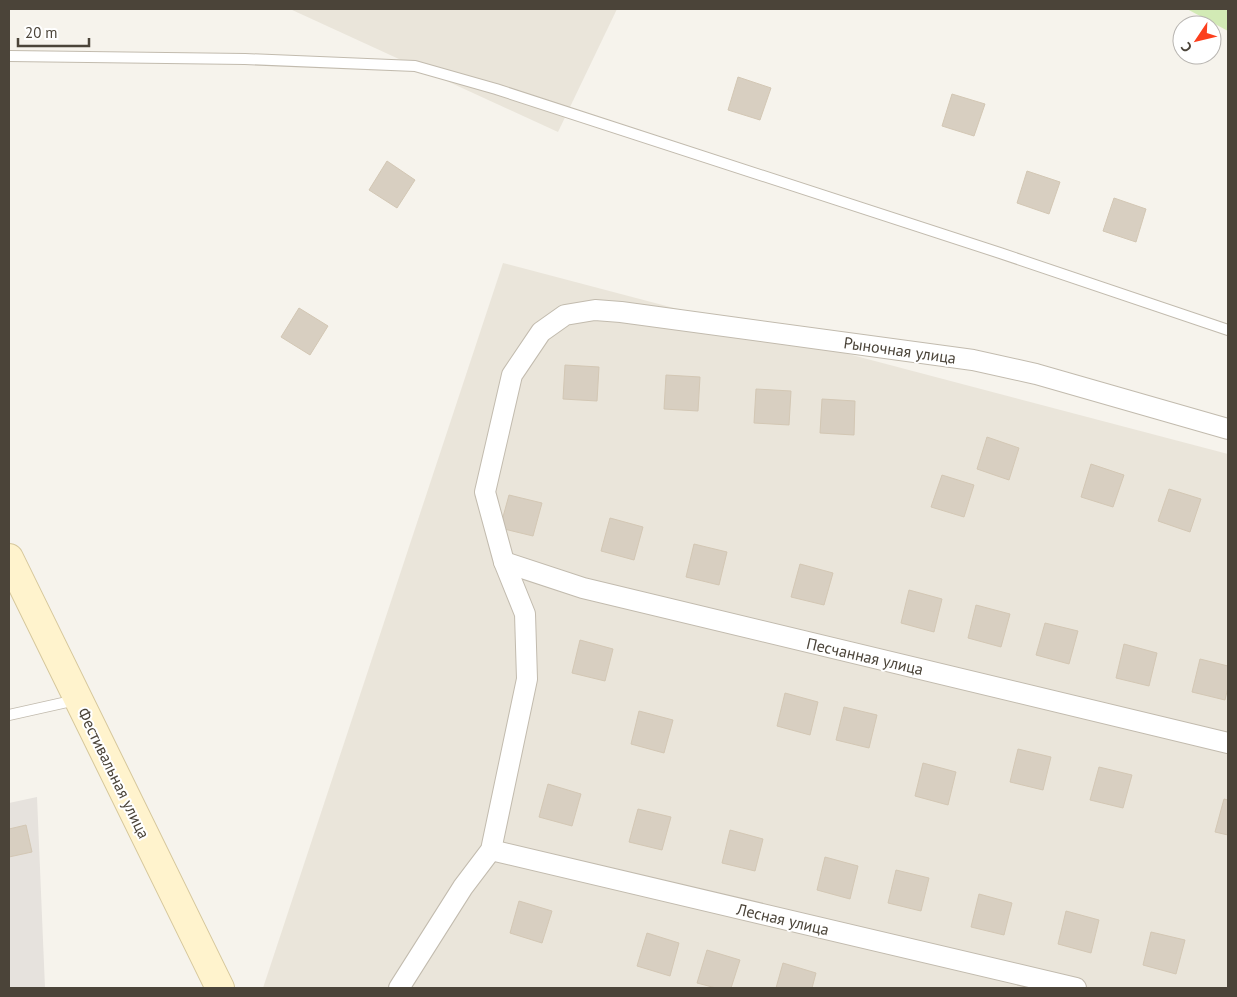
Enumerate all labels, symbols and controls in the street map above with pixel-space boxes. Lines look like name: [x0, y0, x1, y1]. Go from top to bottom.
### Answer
scale bar: [18, 15, 89, 47]
north arrow: [1172, 15, 1222, 65]
text: 20 m: [25, 23, 58, 42]
text: С: [1177, 39, 1196, 56]
street label: Рыночная улица: [843, 332, 957, 368]
street label: Песчанная улица: [805, 633, 925, 679]
street label: Фестивальная улица: [74, 704, 154, 842]
street label: Лесная улица: [734, 898, 831, 939]

